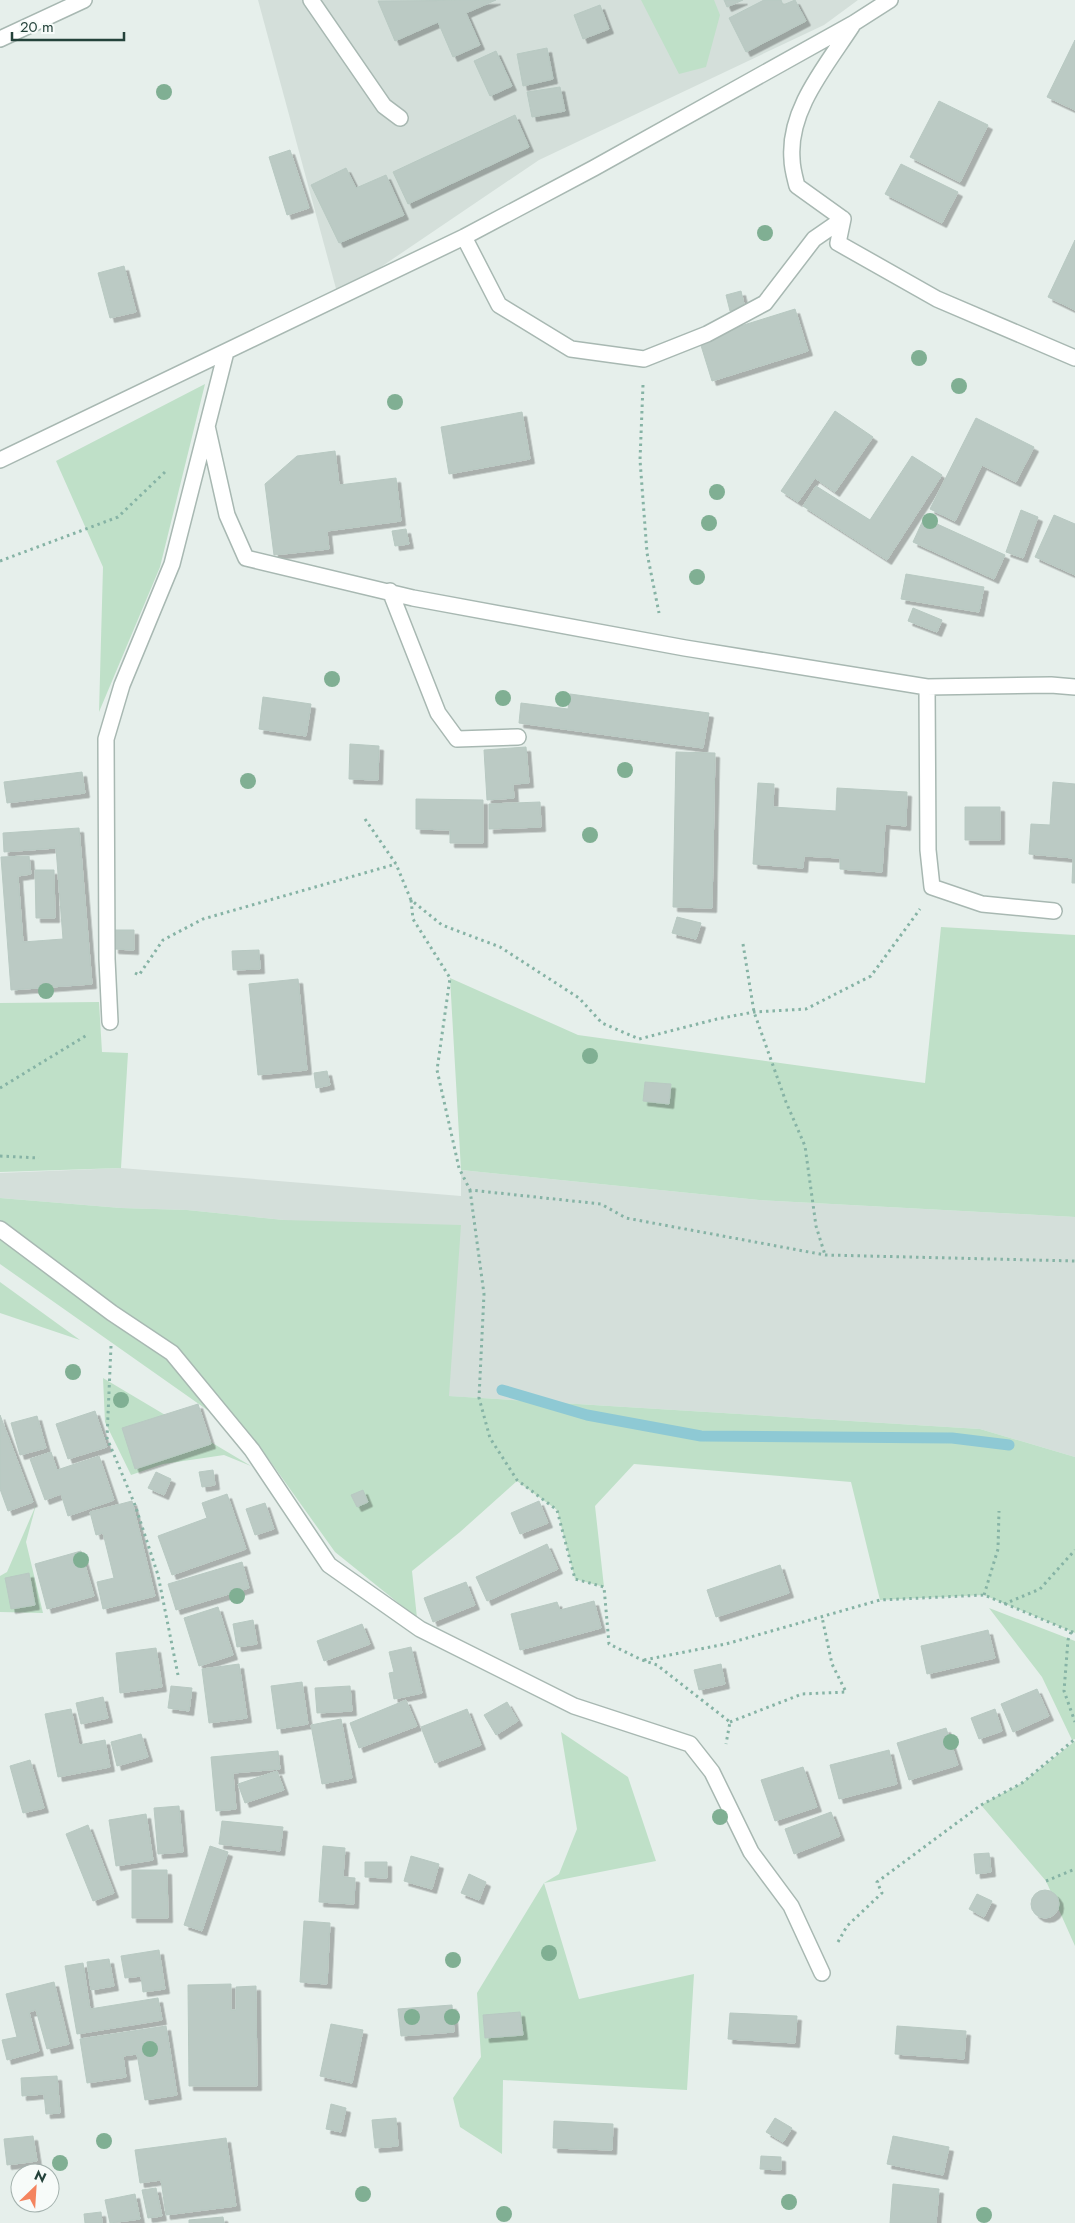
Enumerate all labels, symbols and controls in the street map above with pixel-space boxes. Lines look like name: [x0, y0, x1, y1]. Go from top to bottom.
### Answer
scale bar: [12, 10, 125, 42]
text: 20 m: [20, 16, 54, 38]
north arrow: [10, 2163, 60, 2213]
text: N: [31, 2165, 50, 2188]

